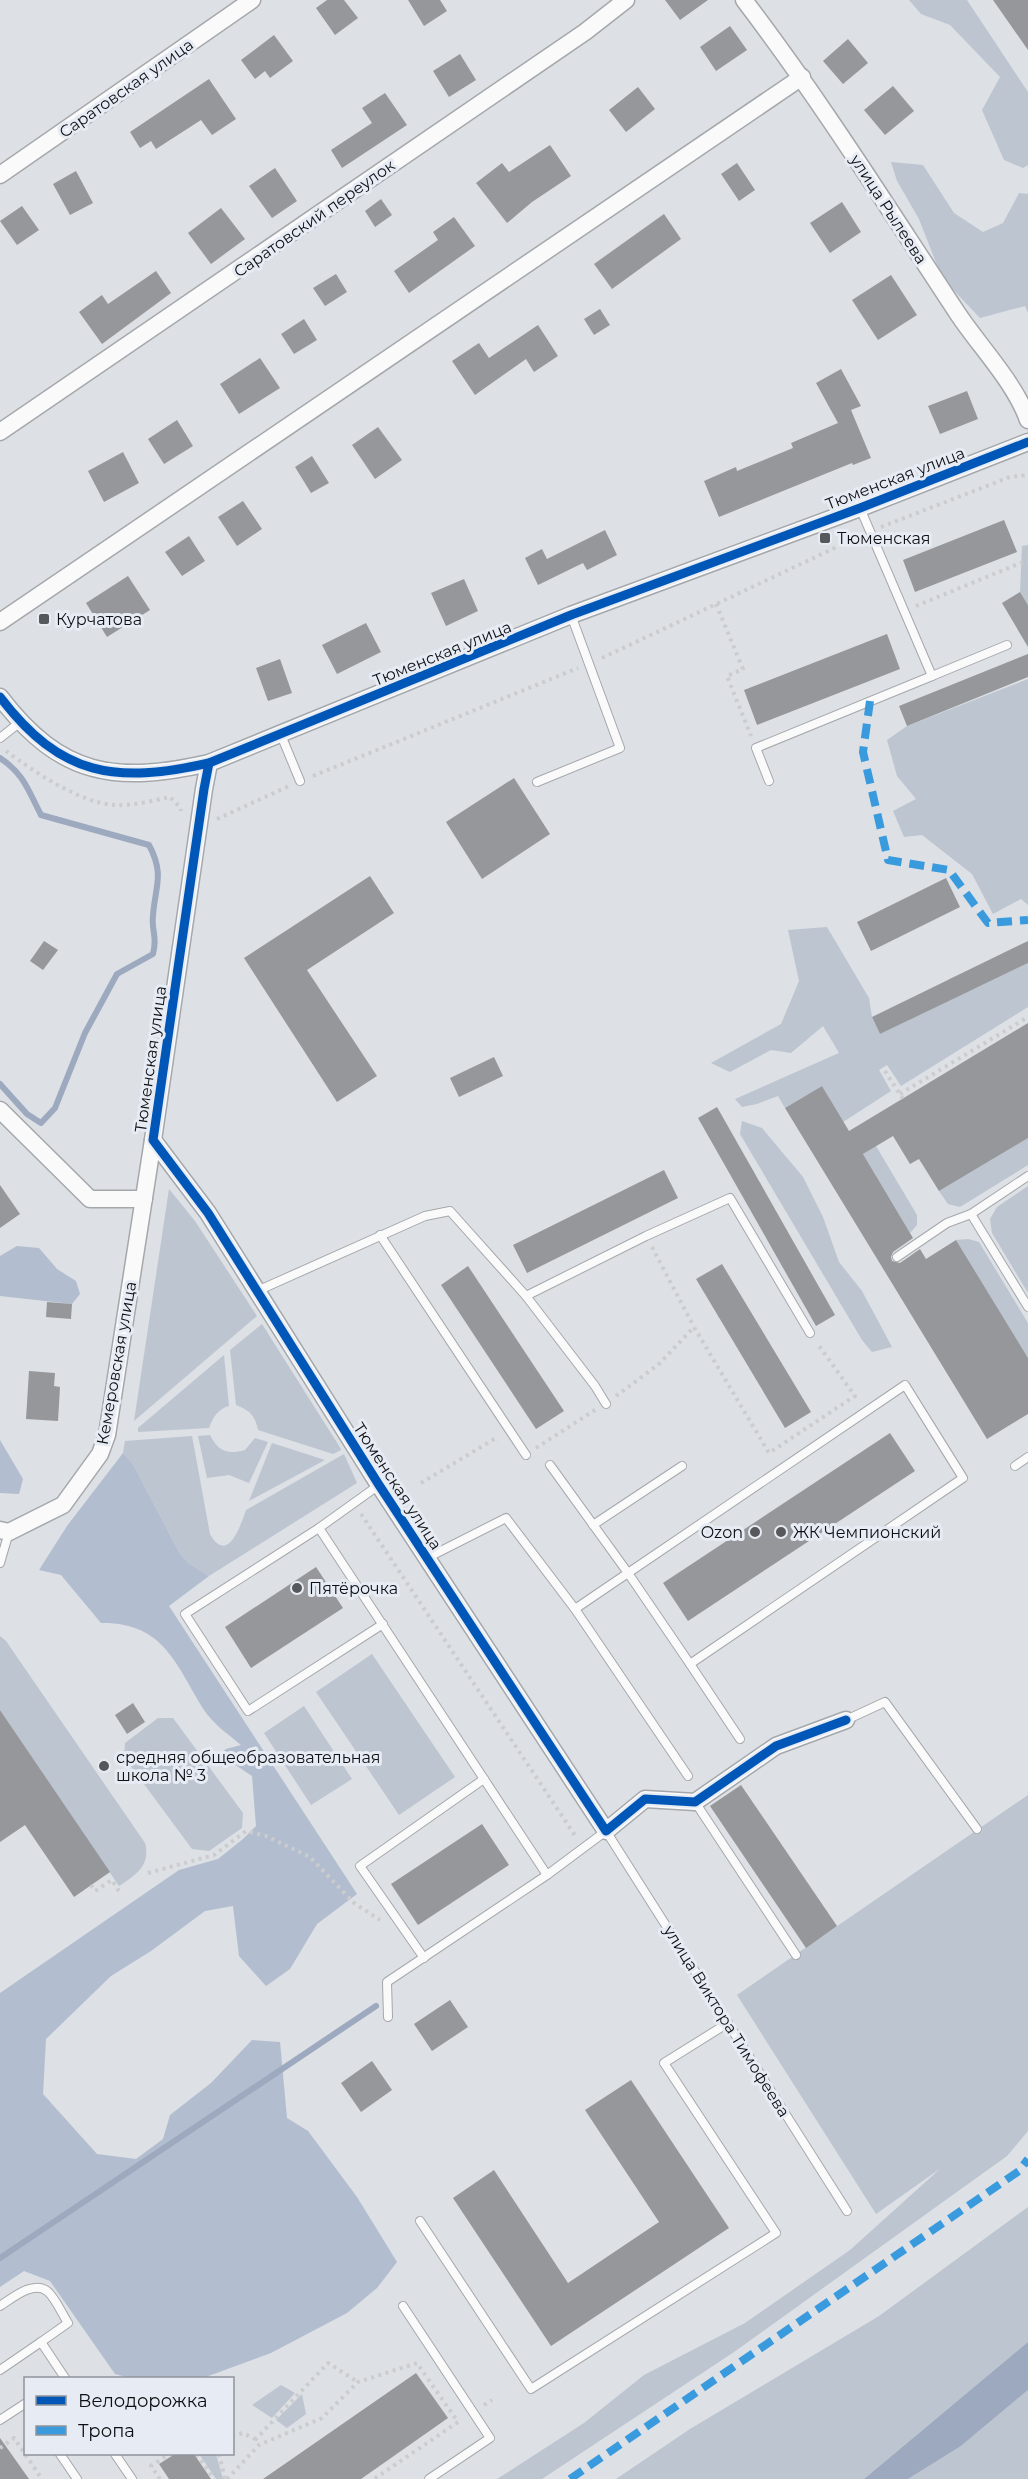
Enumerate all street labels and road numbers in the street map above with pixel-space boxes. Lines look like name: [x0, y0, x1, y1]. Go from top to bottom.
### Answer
street label: Саратовская улица: [56, 35, 197, 142]
street label: улица Рылеева: [846, 150, 931, 268]
street label: Саратовский переулок: [230, 155, 399, 281]
street label: Тюменская улица: [823, 443, 968, 514]
street label: Тюменская улица: [370, 617, 514, 690]
street label: Тюменская улица: [131, 985, 170, 1134]
street label: Кемеровская улица: [93, 1280, 140, 1446]
street label: Тюменская улица: [349, 1419, 446, 1553]
street label: улица Виктора Тимофеева: [659, 1921, 794, 2121]

